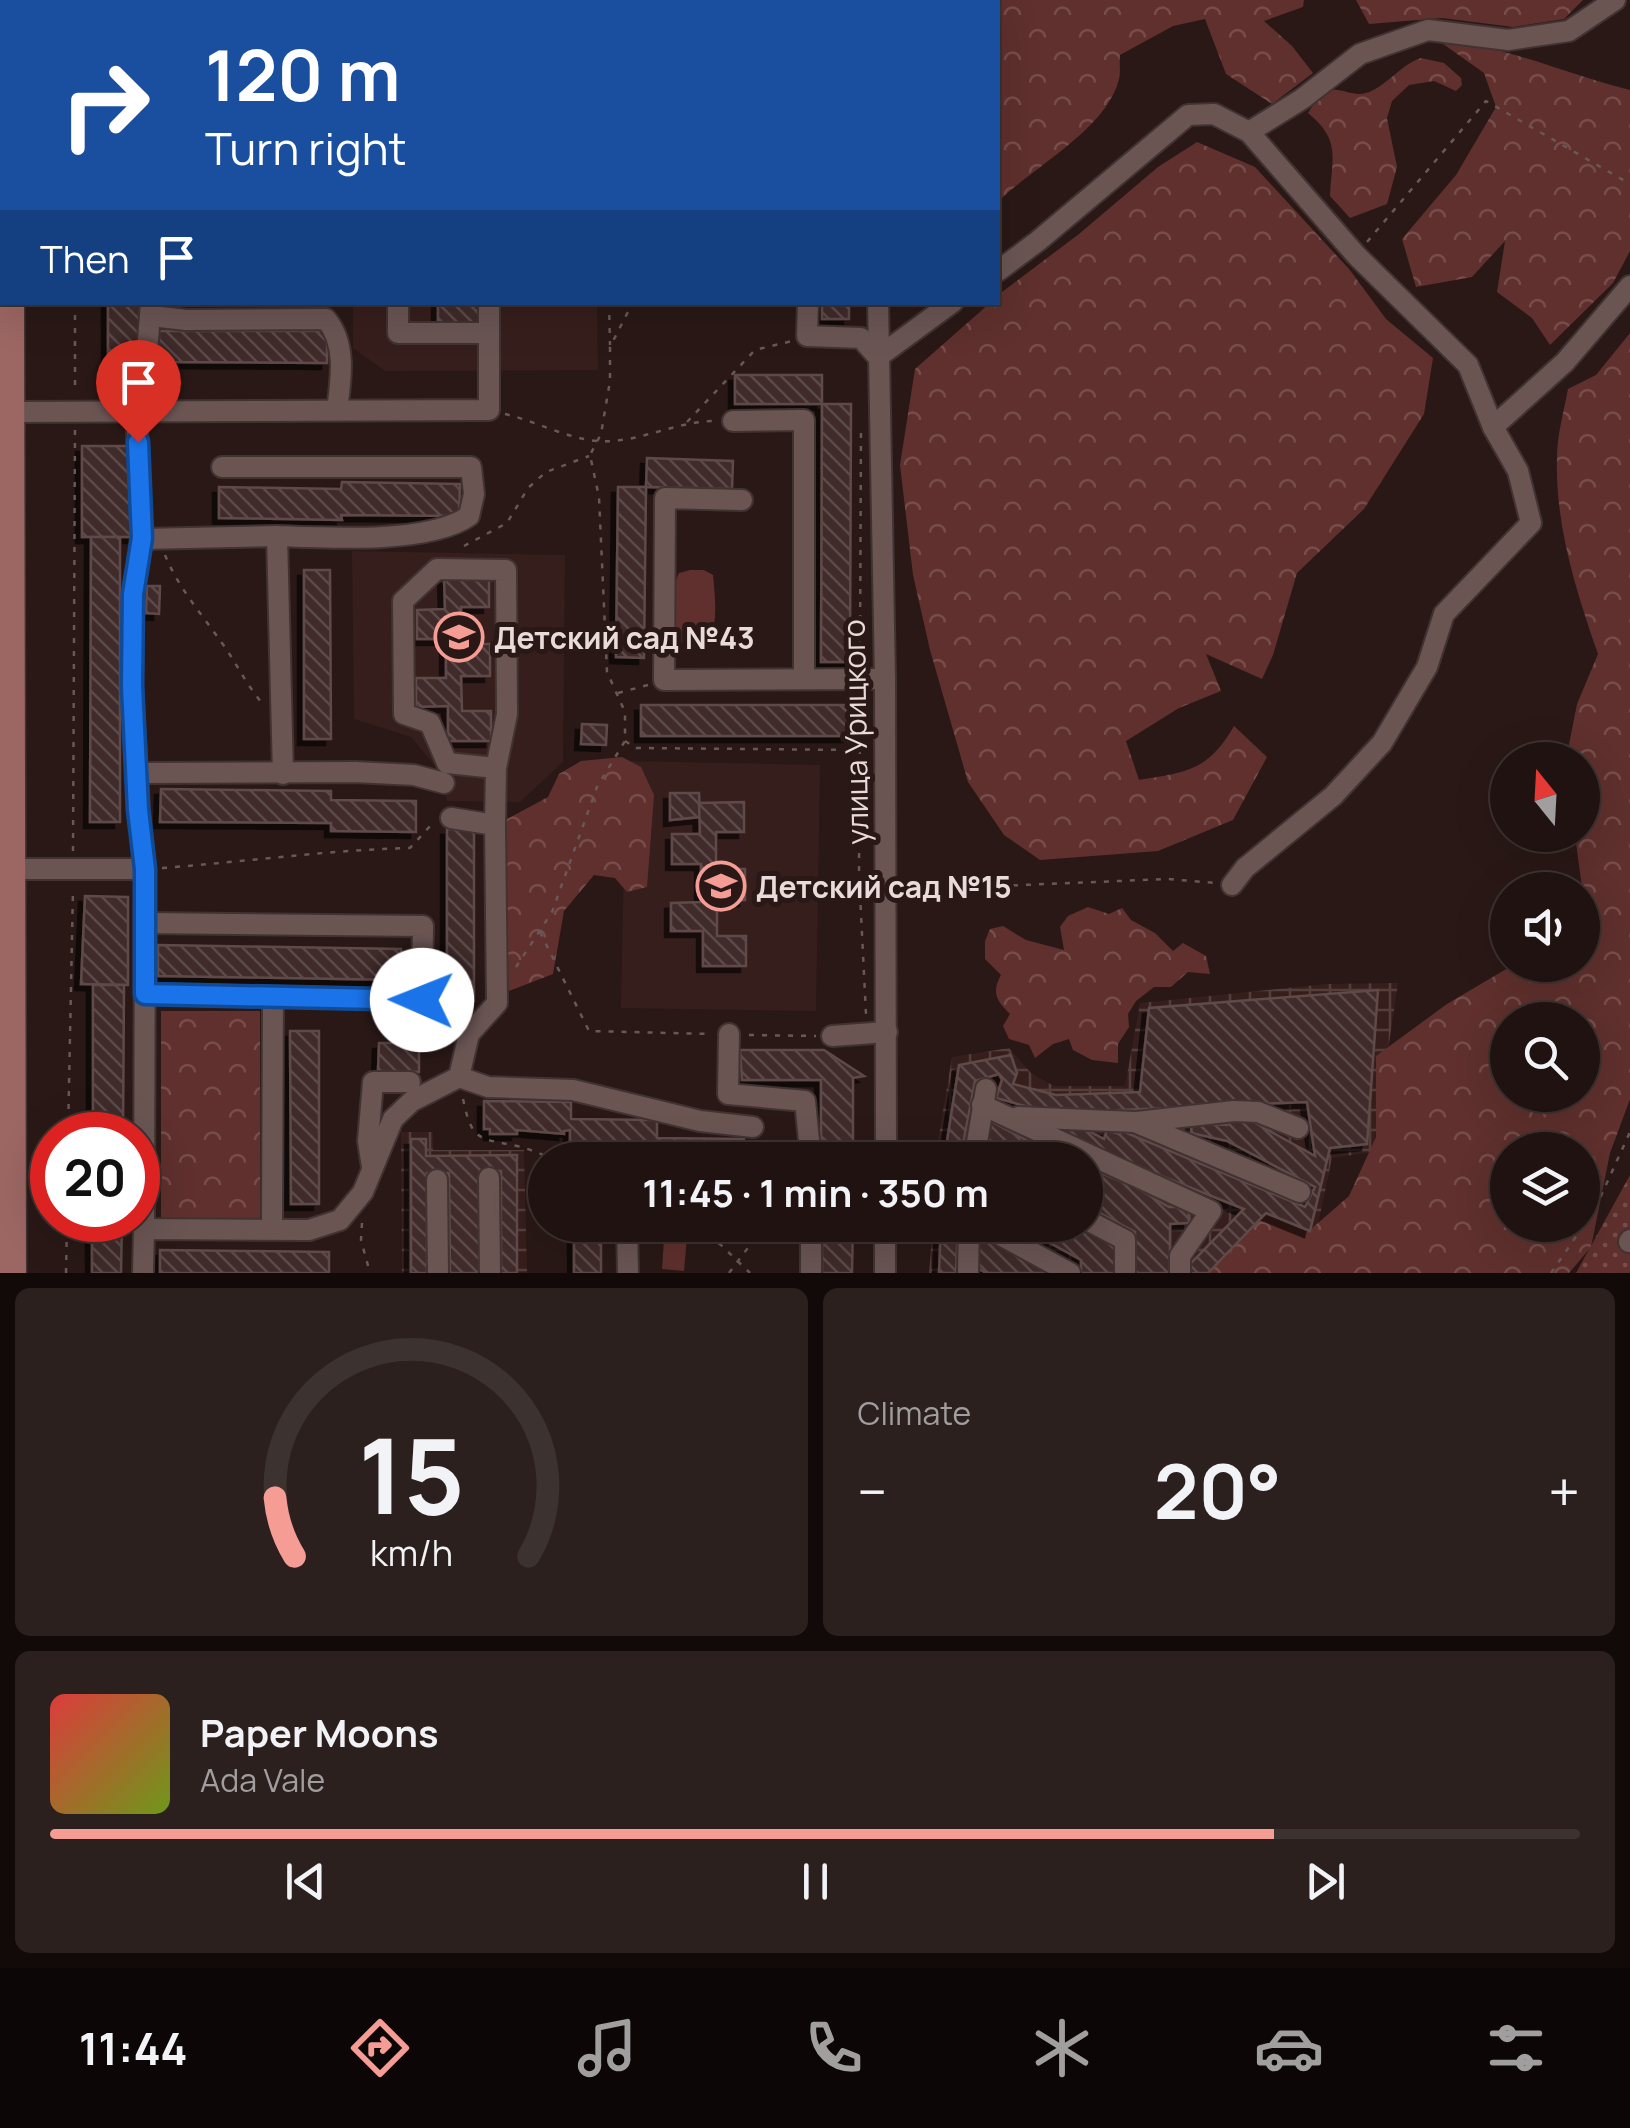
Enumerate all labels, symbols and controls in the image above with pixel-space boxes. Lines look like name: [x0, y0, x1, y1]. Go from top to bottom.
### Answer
text: 120 m: [205, 26, 400, 122]
icon: right: [40, 40, 170, 170]
text: Turn right: [205, 117, 406, 179]
icon: arrive: [149, 230, 204, 285]
text: Then: [40, 232, 129, 284]
pin: [96, 340, 181, 443]
icon: arrive: [111, 355, 166, 410]
school or university icon: Детский сад №43: [433, 611, 485, 663]
place label: Детский сад №43: [494, 617, 755, 658]
street label: улица Урицкого: [833, 619, 877, 845]
north arrow: [1490, 742, 1600, 852]
map controls: [1490, 742, 1600, 1242]
school or university icon: Детский сад №15: [695, 860, 747, 912]
place label: Детский сад №15: [756, 866, 1012, 907]
button: sound: [1490, 872, 1600, 982]
position arrow: [370, 948, 474, 1052]
button: search: [1490, 1002, 1600, 1112]
speed limit sign: 20: [30, 1112, 160, 1242]
button: layers: [1490, 1132, 1600, 1242]
text: 11:45 · 1 min · 350 m: [642, 1166, 989, 1218]
text: Climate: [858, 1391, 971, 1435]
text: 15: [358, 1403, 465, 1545]
text: 20°: [1154, 1439, 1282, 1542]
text: −: [858, 1453, 887, 1529]
text: +: [1548, 1453, 1580, 1529]
text: km/h: [370, 1528, 453, 1577]
text: Paper Moons: [200, 1706, 439, 1758]
text: Ada Vale: [200, 1758, 325, 1802]
icon: previous: [278, 1854, 333, 1909]
icon: pause: [788, 1854, 843, 1909]
icon: next: [1298, 1854, 1353, 1909]
icon: directions: [345, 2013, 415, 2083]
icon: music: [572, 2013, 642, 2083]
icon: phone: [799, 2013, 869, 2083]
icon: climate: [1027, 2013, 1097, 2083]
icon: car: [1254, 2013, 1324, 2083]
icon: filters: [1481, 2013, 1551, 2083]
text: 11:44: [79, 2017, 188, 2079]

